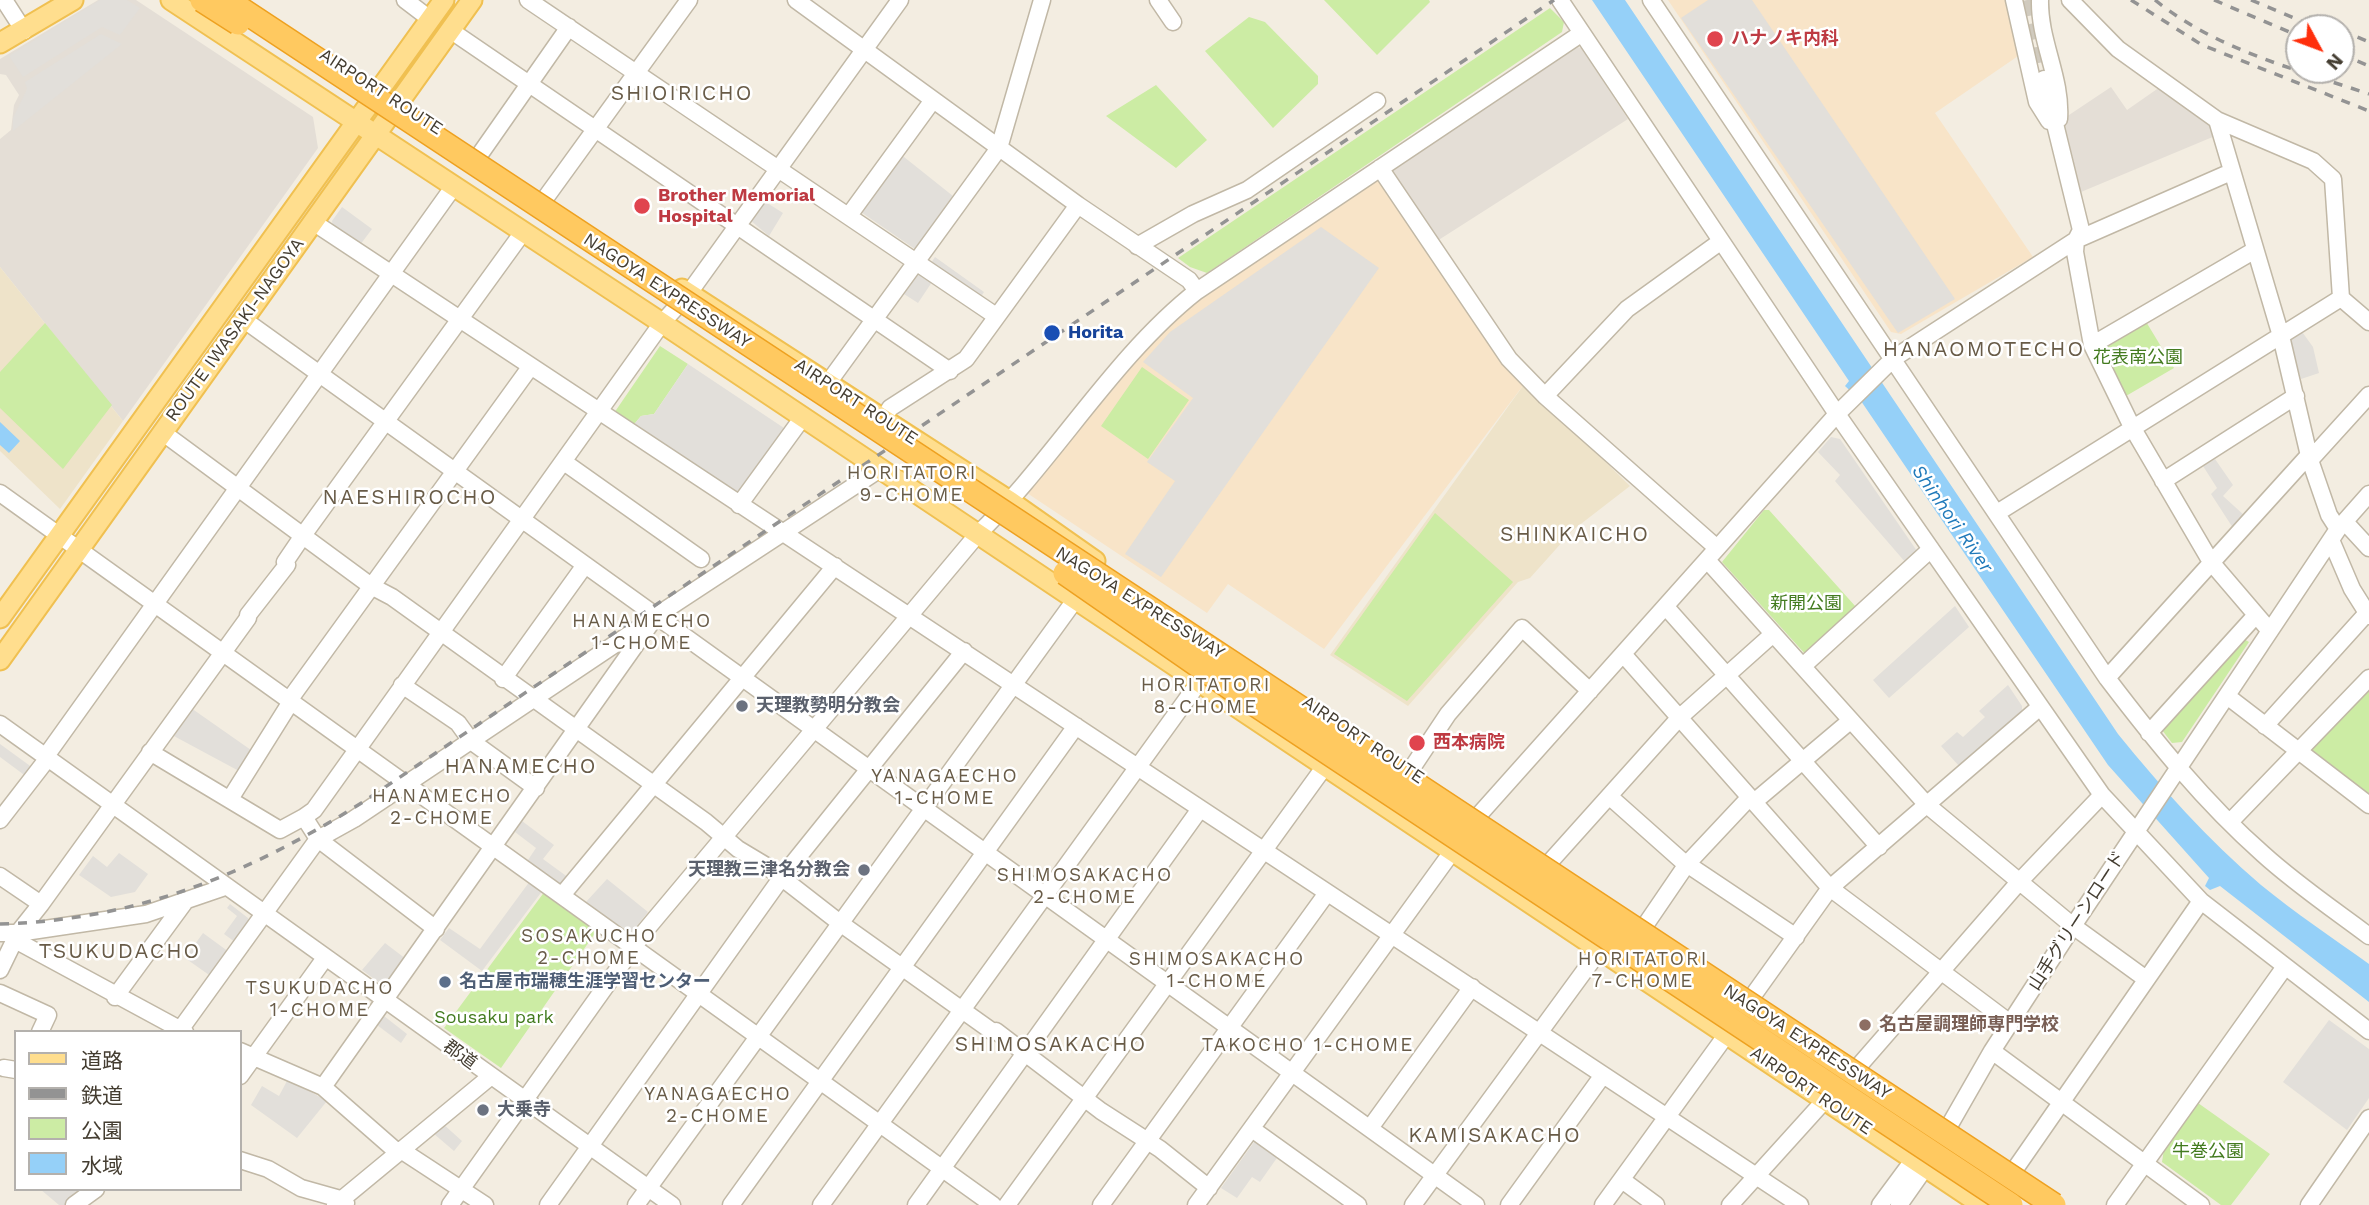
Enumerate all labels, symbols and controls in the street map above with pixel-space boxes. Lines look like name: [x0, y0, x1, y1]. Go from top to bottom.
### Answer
north arrow: [2285, 14, 2355, 84]
place label: ハナノキ内科: [1731, 28, 1839, 50]
marker: ハナノキ内科: [1705, 29, 1725, 49]
street label: AIRPORT ROUTE: [315, 44, 447, 140]
text: N: [2321, 49, 2348, 75]
district label: SHIOIRICHO: [612, 81, 752, 107]
place label: Brother Memorial Hospital: [658, 185, 815, 228]
marker: Brother Memorial Hospital: [632, 196, 652, 216]
street label: NAGOYA EXPRESSWAY: [579, 229, 755, 353]
street label: ROUTE IWASAKI-NAGOYA: [161, 234, 309, 426]
place label: Horita: [1068, 322, 1123, 344]
marker: Horita: [1042, 323, 1062, 343]
district label: HANAOMOTECHO: [1884, 337, 2084, 363]
park label: 花表南公園: [2093, 347, 2183, 369]
street label: AIRPORT ROUTE: [790, 354, 922, 450]
water label: Shinhori River: [1907, 461, 1997, 577]
district label: HORITATORI 9-CHOME: [848, 462, 976, 506]
district label: NAESHIROCHO: [324, 485, 496, 511]
district label: SHINKAICHO: [1501, 522, 1649, 548]
street label: NAGOYA EXPRESSWAY: [1051, 542, 1229, 664]
park label: 新開公園: [1770, 593, 1842, 615]
district label: HANAMECHO 1-CHOME: [573, 610, 711, 654]
district label: HORITATORI 8-CHOME: [1142, 674, 1270, 718]
street label: AIRPORT ROUTE: [1298, 691, 1428, 789]
place label: 天理教勢明分教会: [756, 695, 900, 717]
marker: 天理教勢明分教会: [734, 698, 750, 714]
place label: 西本病院: [1433, 732, 1505, 754]
marker: 西本病院: [1407, 733, 1427, 753]
district label: HANAMECHO: [446, 754, 596, 780]
district label: YANAGAECHO 1-CHOME: [872, 765, 1018, 809]
district label: HANAMECHO 2-CHOME: [373, 785, 511, 829]
street label: 山手グリーンロード: [2024, 847, 2130, 995]
place label: 天理教三津名分教会: [688, 859, 850, 881]
marker: 天理教三津名分教会: [856, 862, 872, 878]
district label: SHIMOSAKACHO 2-CHOME: [998, 864, 1172, 908]
district label: SOSAKUCHO 2-CHOME: [522, 925, 656, 969]
district label: TSUKUDACHO: [40, 939, 200, 965]
district label: SHIMOSAKACHO 1-CHOME: [1130, 948, 1304, 992]
district label: HORITATORI 7-CHOME: [1579, 948, 1707, 992]
place label: 名古屋市瑞穂生涯学習センター: [459, 971, 711, 993]
marker: 名古屋市瑞穂生涯学習センター: [437, 974, 453, 990]
district label: TSUKUDACHO 1-CHOME: [247, 977, 393, 1021]
street label: NAGOYA EXPRESSWAY: [1719, 980, 1895, 1104]
park label: Sousaku park: [434, 1007, 554, 1029]
place label: 名古屋調理師専門学校: [1879, 1014, 2059, 1036]
marker: 名古屋調理師専門学校: [1857, 1017, 1873, 1033]
legend: [14, 1030, 242, 1191]
district label: SHIMOSAKACHO: [956, 1032, 1146, 1058]
district label: TAKOCHO 1-CHOME: [1204, 1034, 1412, 1056]
street label: 郡道: [439, 1036, 481, 1074]
street label: AIRPORT ROUTE: [1746, 1042, 1876, 1140]
text: 道路: [81, 1048, 123, 1073]
text: 鉄道: [81, 1083, 123, 1108]
district label: YANAGAECHO 2-CHOME: [645, 1083, 791, 1127]
place label: 大乗寺: [497, 1099, 551, 1121]
marker: 大乗寺: [475, 1102, 491, 1118]
text: 公園: [81, 1118, 123, 1143]
district label: KAMISAKACHO: [1410, 1123, 1580, 1149]
park label: 牛巻公園: [2172, 1141, 2244, 1163]
text: 水域: [81, 1153, 123, 1178]

